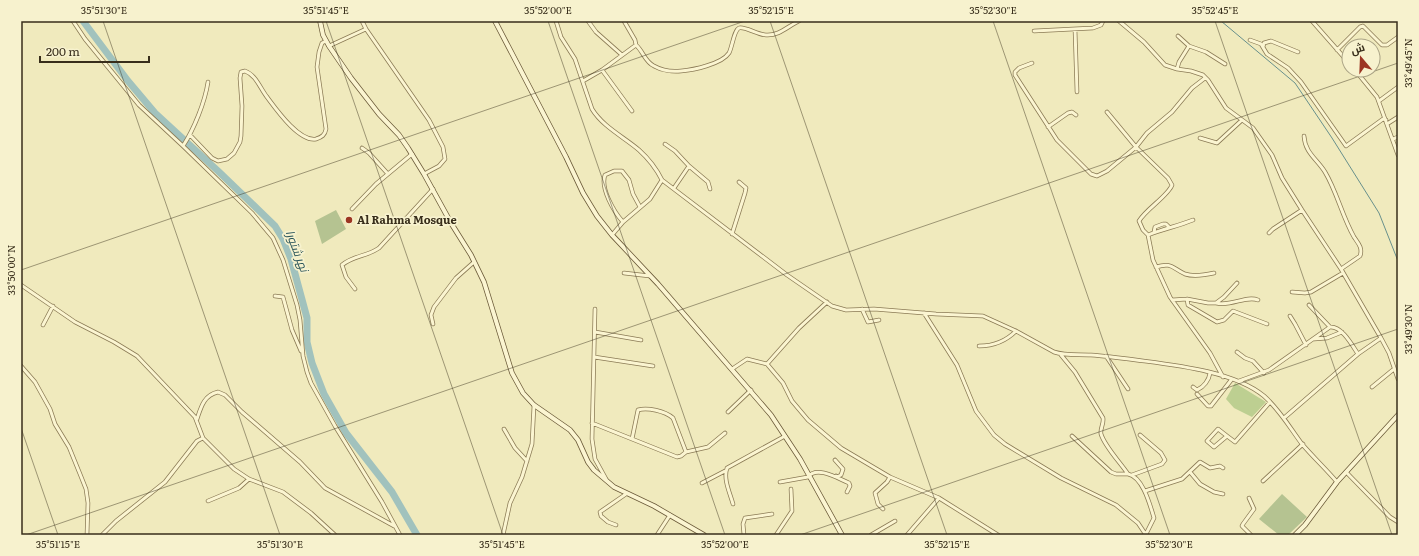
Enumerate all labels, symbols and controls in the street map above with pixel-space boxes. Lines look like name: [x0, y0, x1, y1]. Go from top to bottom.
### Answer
text: 35°51'30"E: [81, 2, 127, 17]
text: 35°51'45"E: [303, 2, 349, 17]
text: 35°52'00"E: [524, 2, 572, 17]
text: 35°52'15"E: [748, 2, 794, 17]
text: 35°52'30"E: [969, 2, 1017, 17]
text: 35°52'45"E: [1192, 2, 1238, 17]
scale bar: [40, 38, 149, 64]
north arrow: [1341, 38, 1381, 78]
text: ش: [1348, 38, 1367, 57]
text: 33°49'45"N: [1400, 38, 1415, 88]
text: 200 m: [46, 42, 80, 60]
place label: Al Rahma Mosque: [357, 211, 457, 227]
marker: Al Rahma Mosque: [344, 215, 354, 225]
water label: نهر شتورا: [282, 227, 315, 276]
text: 33°50'00"N: [3, 245, 18, 295]
text: 33°49'30"N: [1400, 304, 1415, 354]
text: 35°51'15"E: [36, 536, 80, 551]
text: 35°51'30"E: [257, 536, 303, 551]
text: 35°51'45"E: [479, 536, 525, 551]
text: 35°52'00"E: [701, 536, 749, 551]
text: 35°52'15"E: [924, 536, 970, 551]
text: 35°52'30"E: [1145, 536, 1193, 551]

